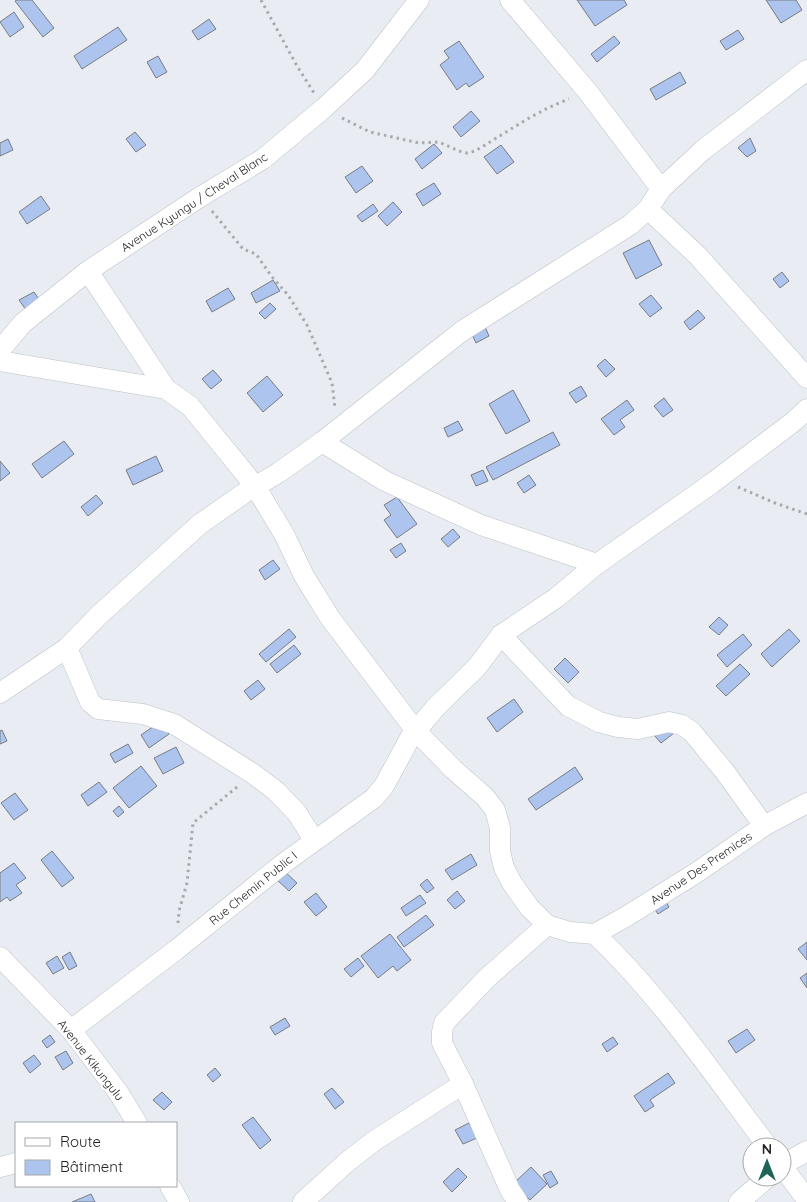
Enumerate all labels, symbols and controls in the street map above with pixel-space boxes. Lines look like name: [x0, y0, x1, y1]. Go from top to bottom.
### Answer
street label: Avenue Kyungu / Cheval Blanc: [118, 149, 270, 255]
street label: Avenue Des Premices: [647, 828, 755, 908]
street label: Rue Chemin Public I: [206, 848, 300, 928]
street label: Avenue Kikungulu: [55, 1016, 127, 1104]
legend: [15, 1122, 178, 1187]
text: Route: [60, 1132, 101, 1151]
north arrow: [742, 1137, 792, 1187]
text: N: [762, 1140, 772, 1158]
text: Bâtiment: [60, 1157, 123, 1176]

